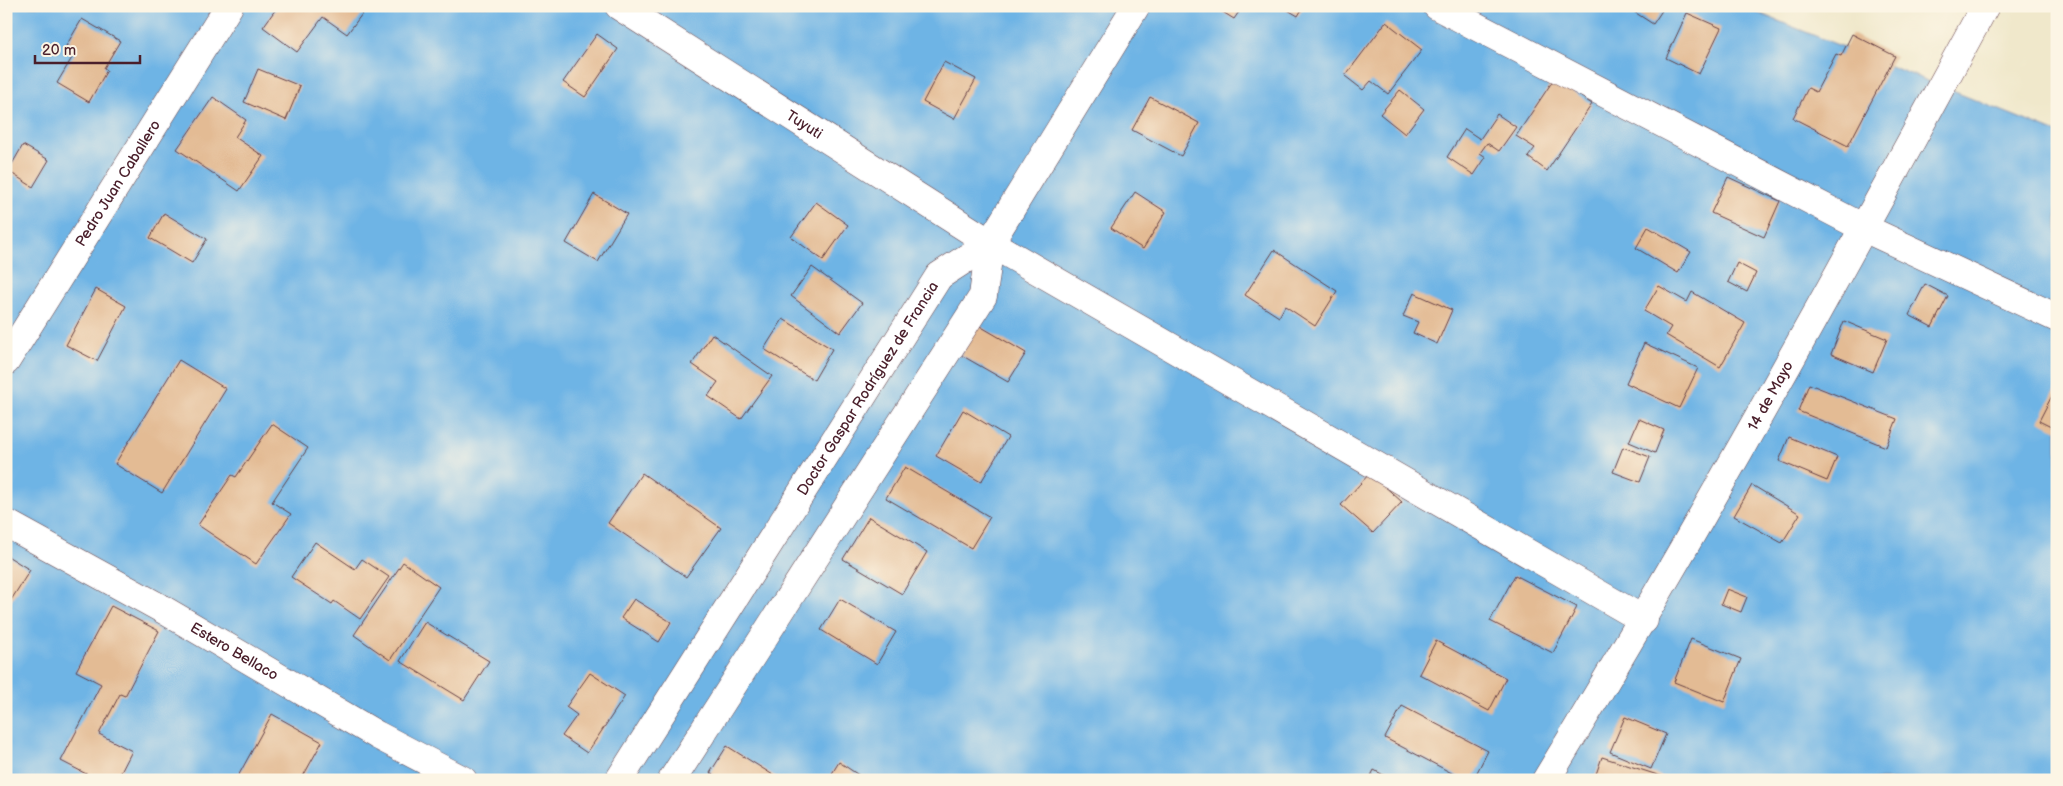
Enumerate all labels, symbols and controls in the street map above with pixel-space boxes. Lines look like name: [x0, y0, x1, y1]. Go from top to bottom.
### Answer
scale bar: [35, 32, 140, 64]
text: 20 m: [42, 41, 76, 60]
street label: Tuyuti: [783, 106, 826, 143]
street label: Pedro Juan Caballero: [71, 116, 165, 250]
street label: Doctor Gaspar Rodríguez de Francia: [793, 278, 943, 499]
street label: 14 de Mayo: [1743, 358, 1797, 434]
street label: Estero Bellaco: [187, 618, 282, 685]

